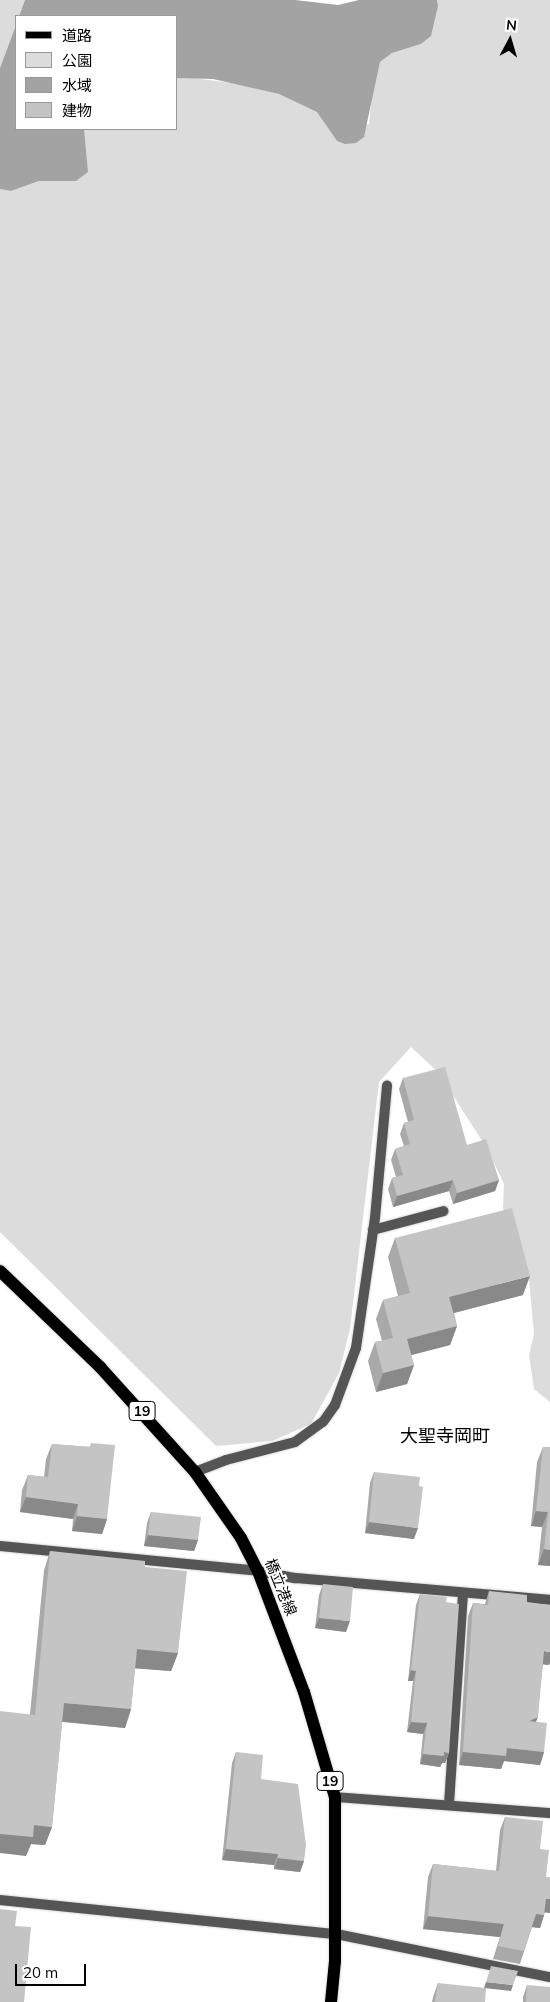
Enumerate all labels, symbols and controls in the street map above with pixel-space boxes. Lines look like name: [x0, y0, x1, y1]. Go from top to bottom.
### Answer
legend: [15, 15, 178, 130]
north arrow: [485, 15, 535, 65]
text: N: [505, 16, 518, 35]
text: 道路: [62, 26, 92, 45]
text: 公園: [62, 51, 92, 70]
text: 水域: [62, 76, 92, 95]
text: 建物: [62, 101, 92, 120]
road number: 19: [128, 1400, 156, 1422]
district label: 大聖寺岡町: [400, 1425, 490, 1447]
street label: 橋立港線: [261, 1556, 301, 1618]
road number: 19: [316, 1770, 344, 1792]
scale bar: [18, 1954, 89, 1986]
text: 20 m: [23, 1963, 58, 1982]

